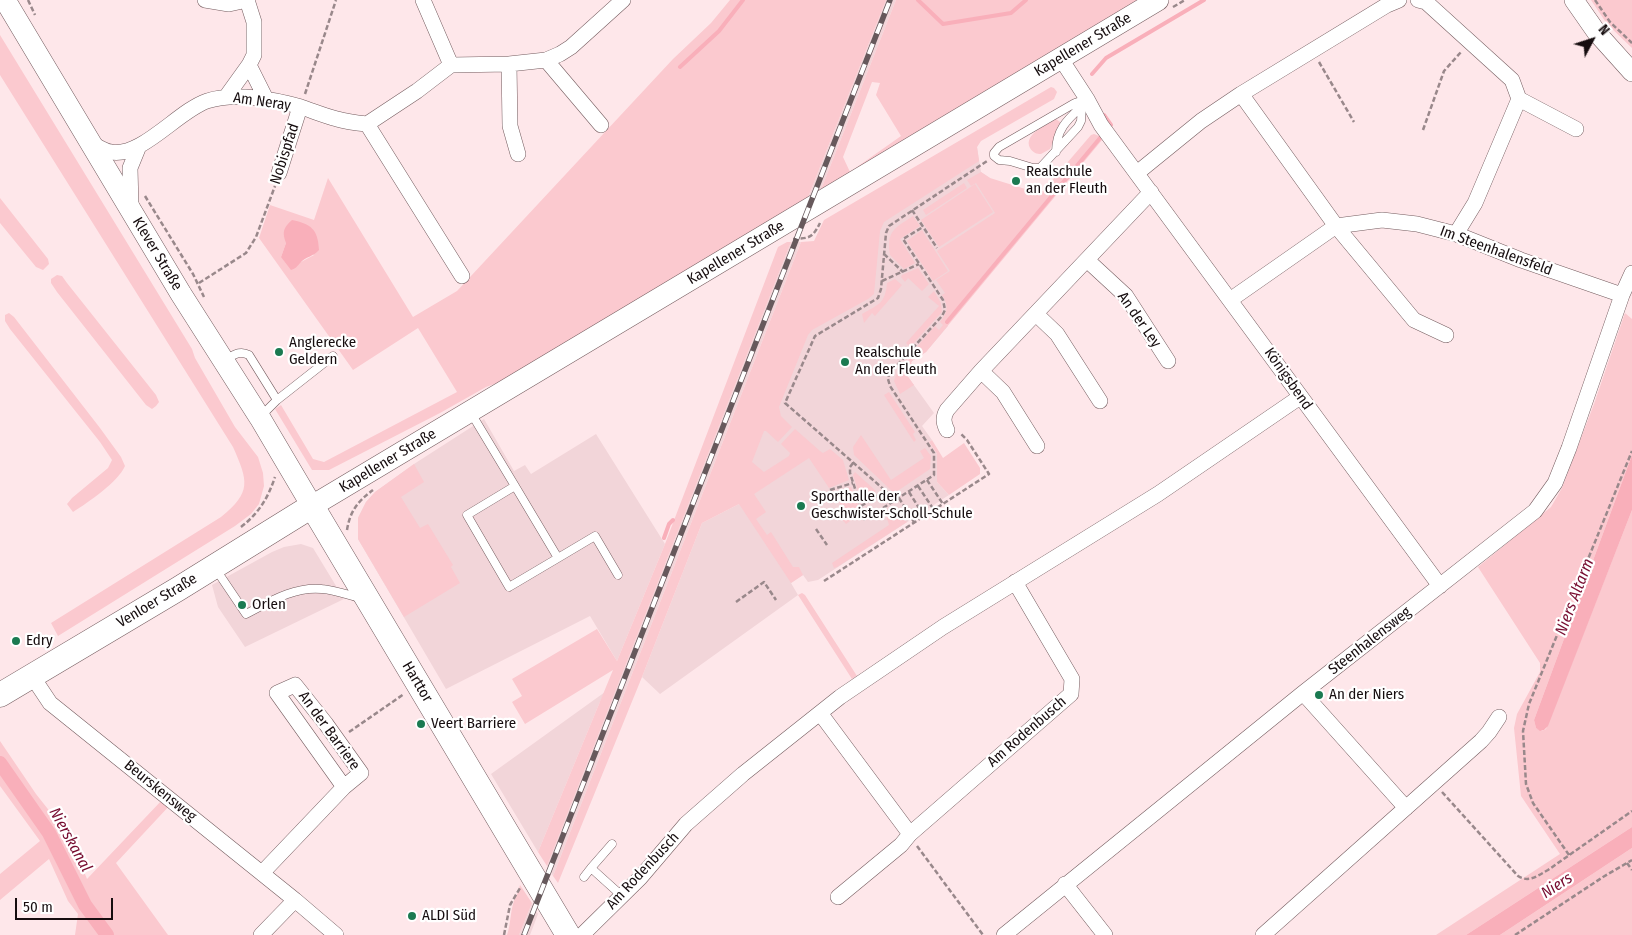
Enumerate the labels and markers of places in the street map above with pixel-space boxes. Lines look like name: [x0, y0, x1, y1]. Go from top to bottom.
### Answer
place label: Realschule an der Fleuth: [1026, 163, 1107, 198]
marker: Realschule an der Fleuth: [1010, 175, 1022, 187]
place label: Anglerecke Geldern: [289, 334, 356, 369]
place label: Realschule An der Fleuth: [855, 344, 937, 379]
marker: Anglerecke Geldern: [273, 346, 285, 358]
marker: Realschule An der Fleuth: [839, 356, 851, 368]
place label: Sporthalle der Geschwister-Scholl-Schule: [811, 488, 973, 523]
marker: Sporthalle der Geschwister-Scholl-Schule: [795, 500, 807, 512]
place label: Orlen: [252, 596, 286, 614]
marker: Orlen: [236, 599, 248, 611]
place label: Edry: [26, 632, 53, 650]
marker: Edry: [10, 635, 22, 647]
place label: An der Niers: [1329, 686, 1404, 704]
marker: An der Niers: [1313, 689, 1325, 701]
place label: Veert Barriere: [431, 715, 516, 733]
marker: Veert Barriere: [415, 718, 427, 730]
place label: ALDI Süd: [422, 907, 476, 925]
marker: ALDI Süd: [406, 910, 418, 922]

